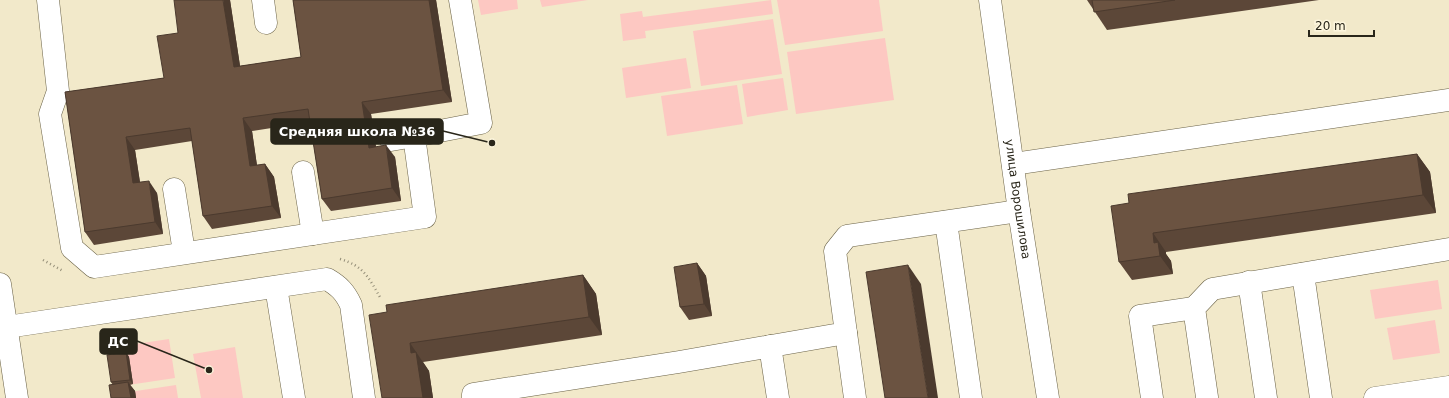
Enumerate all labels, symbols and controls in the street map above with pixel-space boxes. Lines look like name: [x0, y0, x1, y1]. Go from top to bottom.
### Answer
scale bar: [1309, 12, 1374, 38]
text: 20 m: [1315, 19, 1346, 33]
callout: Средняя школа №36: [271, 119, 443, 144]
text: Средняя школа №36: [279, 124, 435, 139]
street label: улица Ворошилова: [1002, 138, 1033, 260]
callout: ДС: [100, 329, 137, 354]
text: ДС: [107, 334, 129, 349]

